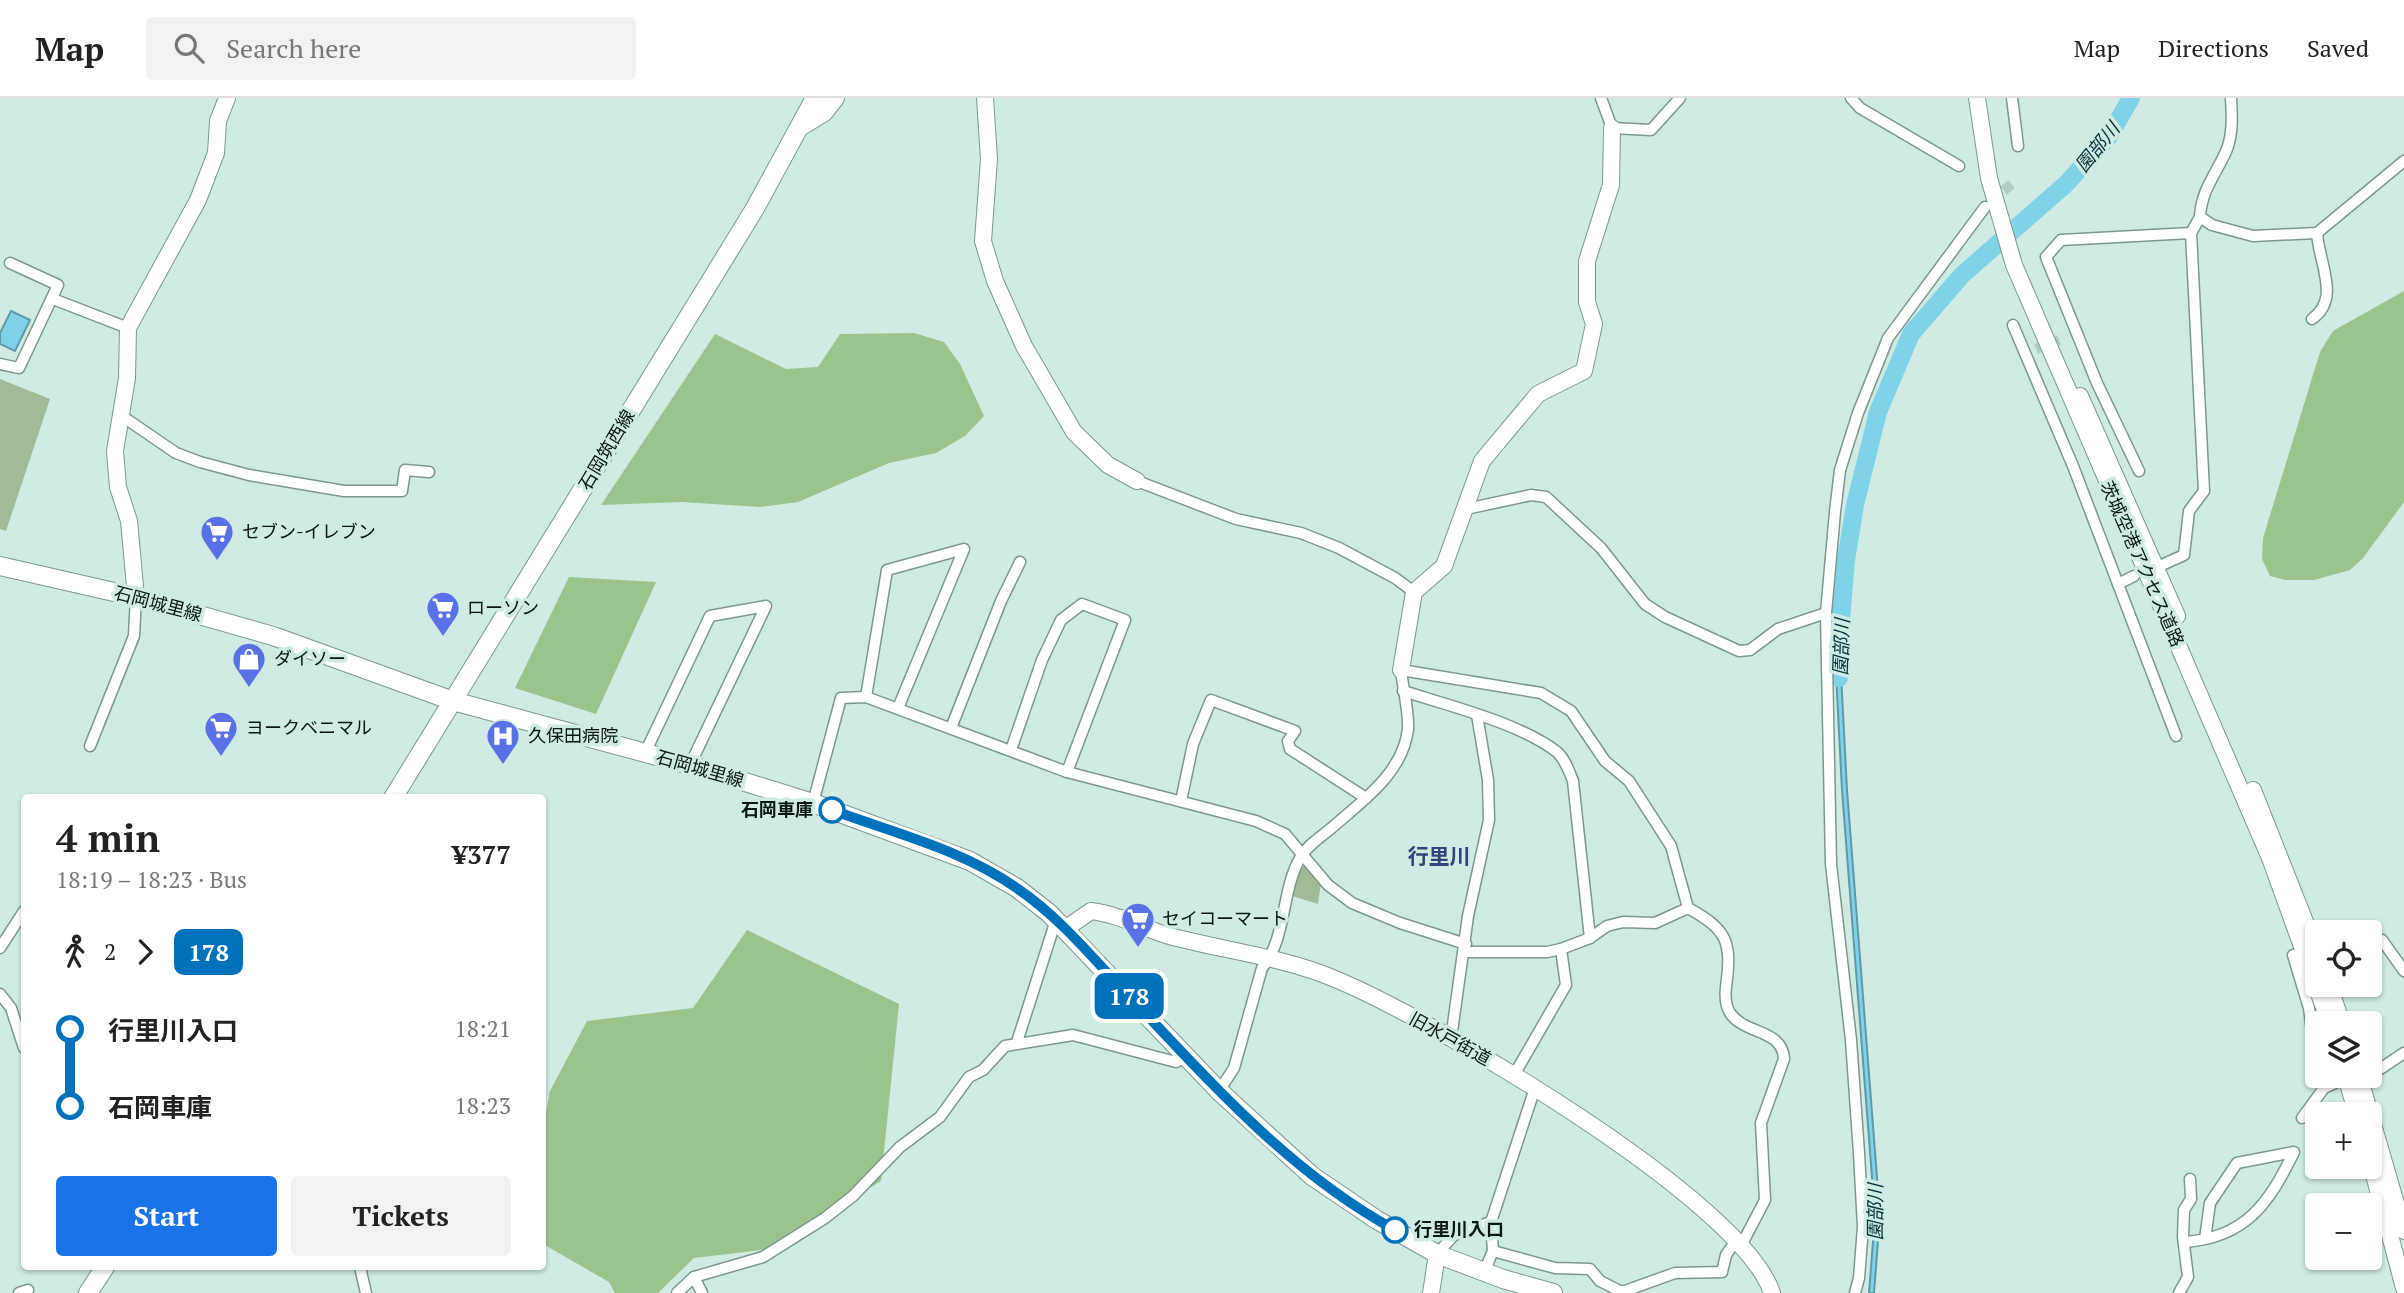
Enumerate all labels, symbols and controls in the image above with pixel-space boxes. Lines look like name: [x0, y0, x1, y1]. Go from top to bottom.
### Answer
search box: [146, 17, 636, 80]
text: Map: [35, 27, 104, 70]
icon: search: [170, 29, 208, 67]
text: Search here: [226, 31, 361, 65]
text: Map: [2074, 32, 2120, 64]
text: Directions: [2158, 32, 2269, 64]
text: Saved: [2307, 32, 2369, 64]
water label: 園部川: [2069, 115, 2126, 177]
street label: 石岡筑西線: [573, 405, 640, 494]
street label: 茨城空港アクセス道路: [2096, 477, 2190, 650]
supermarket icon: セブン-イレブン: [198, 513, 236, 562]
place label: セブン-イレブン: [242, 519, 376, 543]
street label: 石岡城里線: [112, 580, 205, 626]
supermarket icon: ローソン: [424, 589, 462, 638]
place label: ローソン: [467, 595, 539, 619]
water label: 園部川: [1827, 616, 1854, 676]
shop icon: ダイソー: [230, 640, 268, 689]
place label: ダイソー: [274, 646, 346, 670]
supermarket icon: ヨークベニマル: [202, 709, 240, 758]
place label: ヨークベニマル: [246, 715, 372, 739]
hospital icon: 久保田病院: [484, 717, 522, 766]
place label: 久保田病院: [528, 723, 618, 747]
street label: 石岡城里線: [654, 744, 747, 792]
place label: 石岡車庫: [741, 797, 813, 821]
marker: 石岡車庫: [819, 797, 845, 823]
text: 4 min: [56, 813, 160, 863]
text: ¥377: [452, 837, 511, 871]
district label: 行里川: [1408, 842, 1471, 870]
text: 18:19 – 18:23 · Bus: [56, 864, 247, 895]
supermarket icon: セイコーマート: [1119, 900, 1157, 949]
place label: セイコーマート: [1162, 906, 1288, 930]
map controls: [2305, 920, 2382, 1270]
button: locate: [2305, 920, 2382, 997]
icon: walk: [56, 933, 94, 971]
icon: forward: [126, 933, 164, 971]
text: 2: [104, 936, 116, 967]
text: 178: [188, 936, 229, 968]
line badge: 178: [1089, 973, 1169, 1019]
text: 178: [1109, 980, 1149, 1012]
street label: 旧水戸街道: [1405, 1006, 1496, 1070]
button: layers: [2305, 1011, 2382, 1088]
text: 行里川入口: [108, 1013, 238, 1047]
text: 18:21: [454, 1013, 511, 1044]
text: 石岡車庫: [108, 1090, 212, 1124]
text: 18:23: [454, 1090, 511, 1121]
button: +: [2305, 1102, 2382, 1179]
button: Start: [56, 1176, 277, 1256]
button: Tickets: [291, 1176, 511, 1256]
water label: 園部川: [1862, 1182, 1887, 1241]
button: −: [2305, 1193, 2382, 1270]
marker: 行里川入口: [1382, 1217, 1408, 1243]
place label: 行里川入口: [1414, 1217, 1504, 1241]

